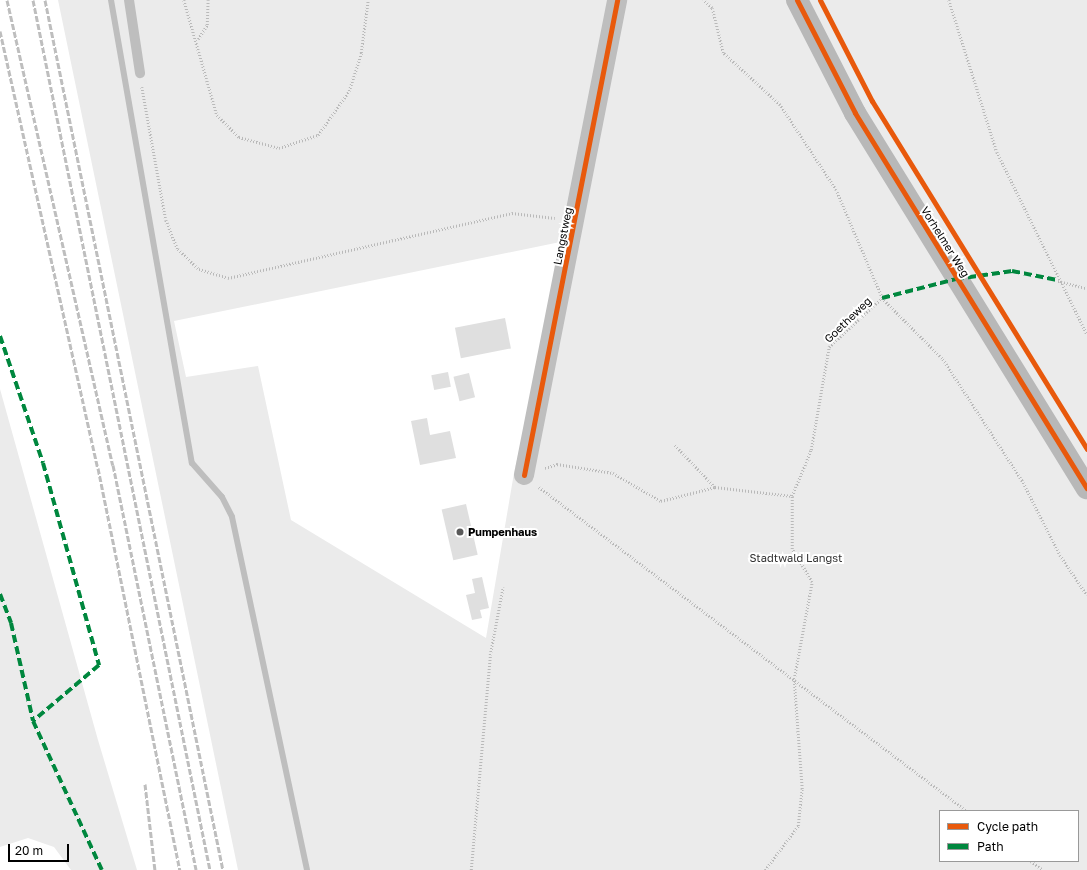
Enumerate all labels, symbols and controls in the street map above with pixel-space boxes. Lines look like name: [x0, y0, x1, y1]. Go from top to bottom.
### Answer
street label: Vorhelmer Weg: [918, 204, 972, 280]
street label: Langstweg: [551, 206, 575, 266]
street label: Goetheweg: [822, 294, 874, 346]
place label: Pumpenhaus: [468, 525, 537, 539]
marker: Pumpenhaus: [455, 527, 465, 537]
park label: Stadtwald Langst: [750, 551, 842, 565]
legend: [939, 810, 1079, 862]
text: Cycle path: [977, 819, 1038, 834]
scale bar: [10, 836, 71, 862]
text: Path: [977, 839, 1004, 854]
text: 20 m: [15, 843, 43, 858]

